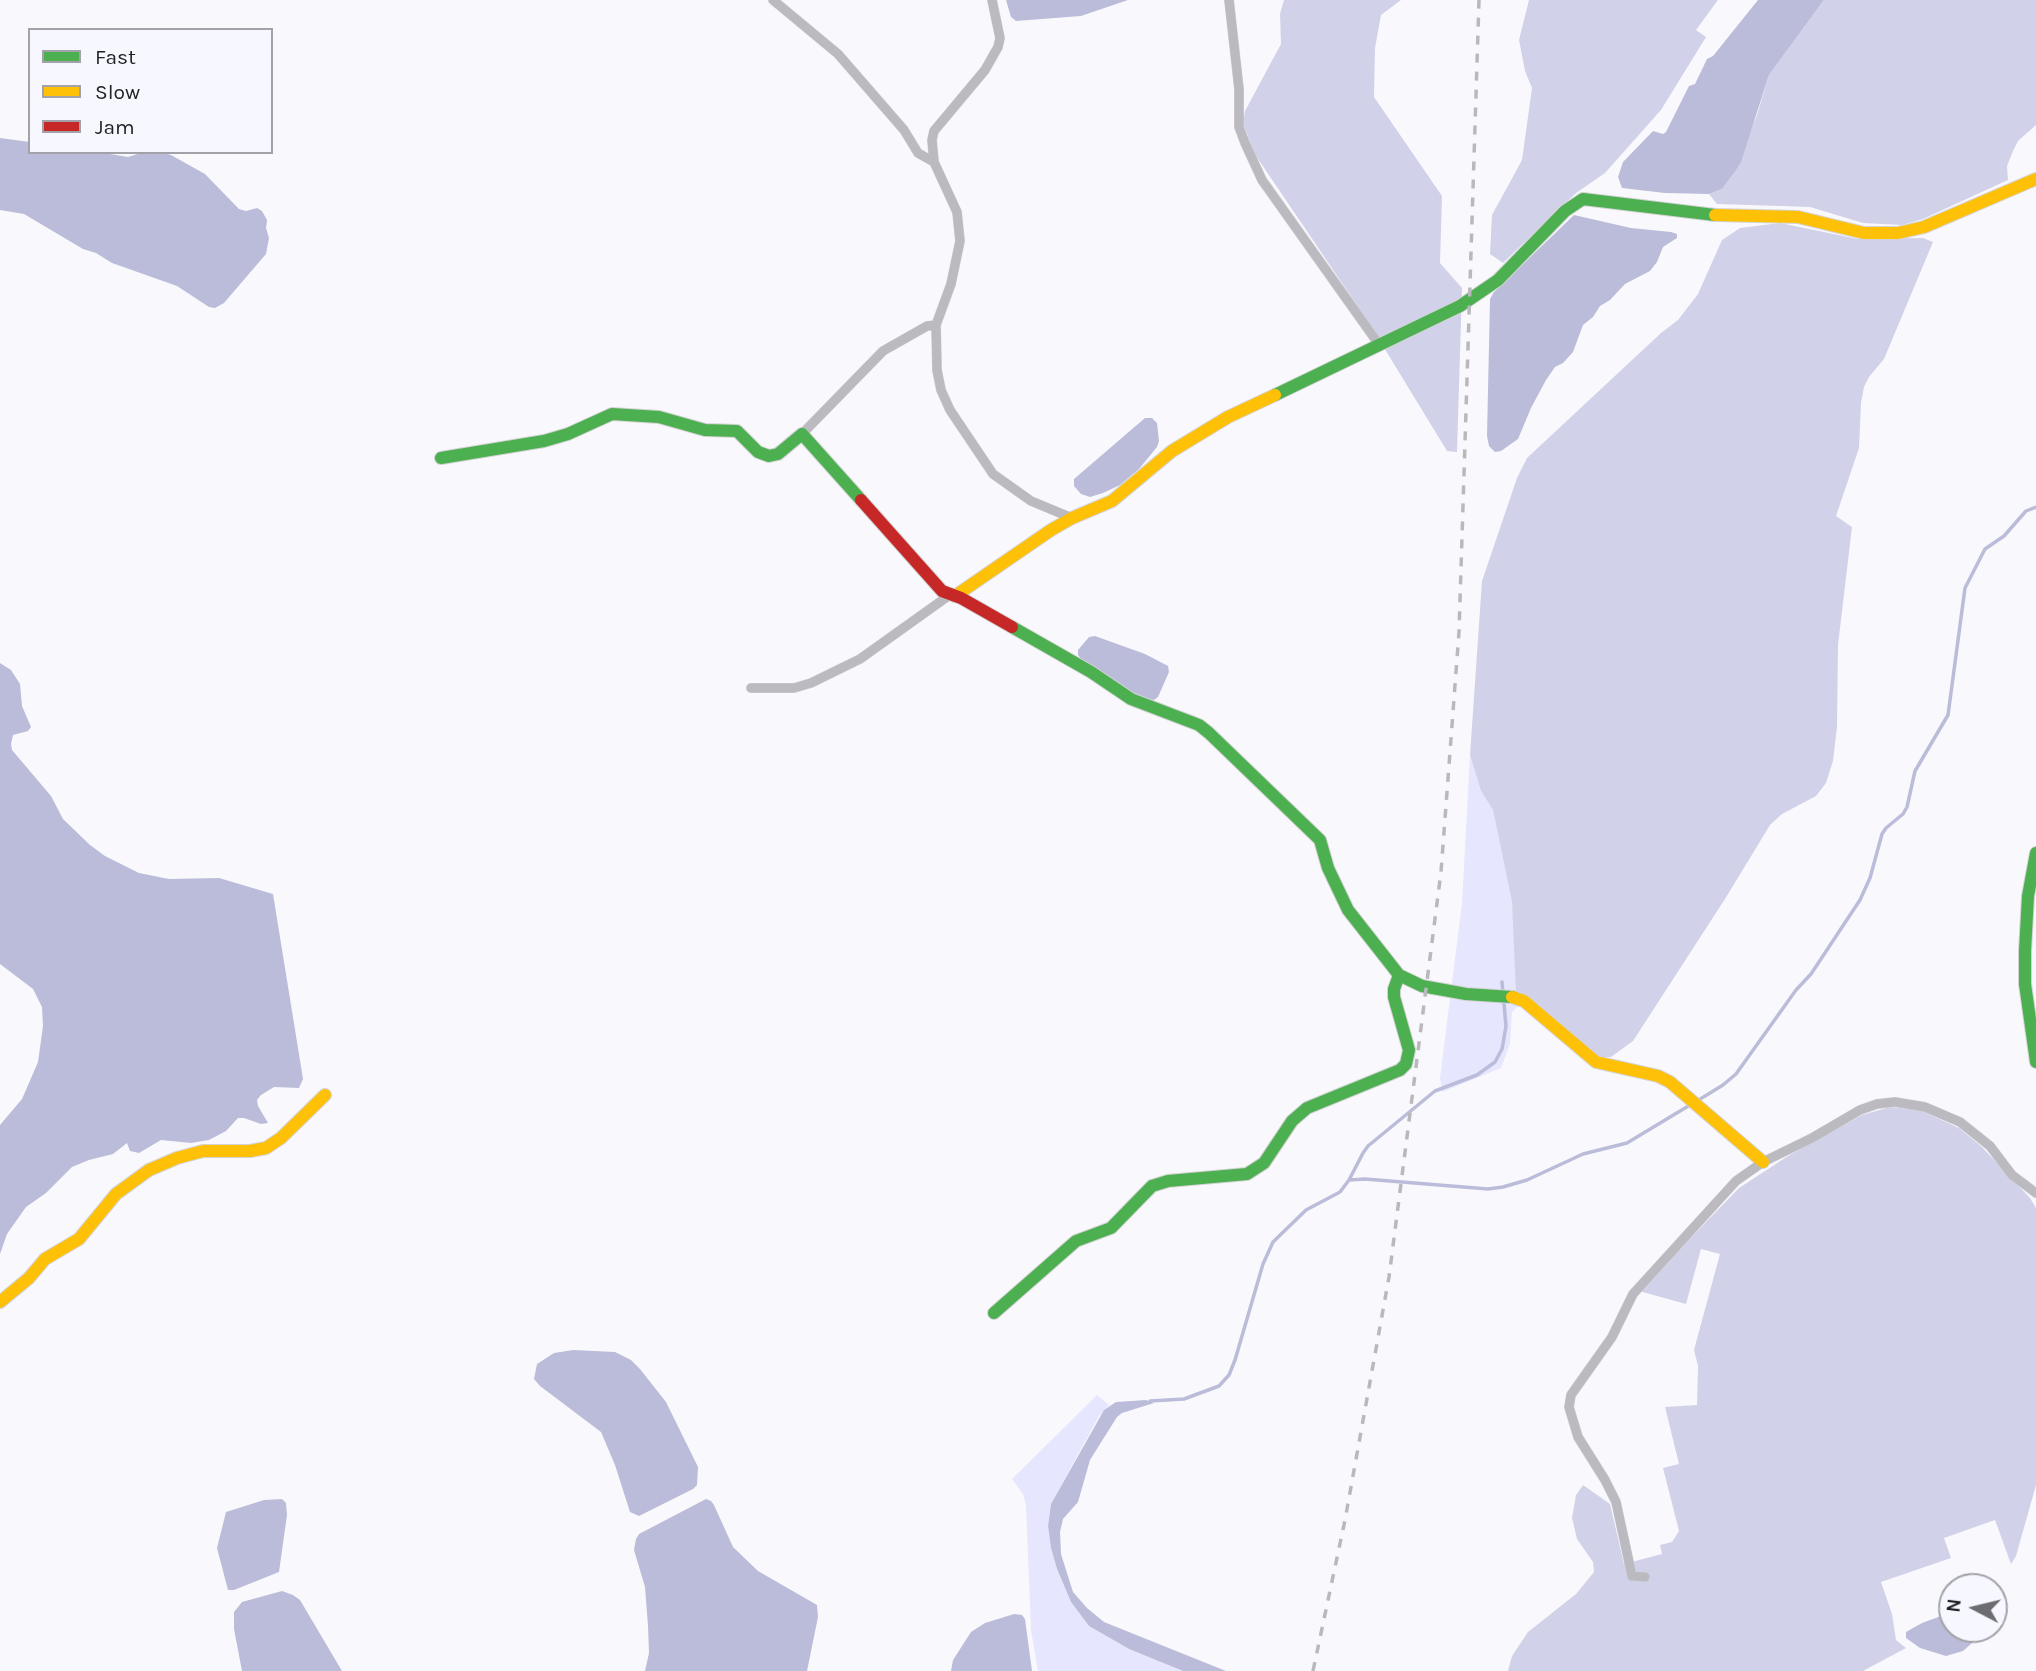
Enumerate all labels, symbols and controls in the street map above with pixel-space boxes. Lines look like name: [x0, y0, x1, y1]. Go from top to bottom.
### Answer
legend: [28, 28, 273, 154]
text: Fast: [95, 45, 136, 69]
text: Slow: [95, 80, 140, 104]
text: Jam: [95, 115, 135, 139]
north arrow: [1938, 1573, 2008, 1643]
text: N: [1942, 1598, 1966, 1614]

